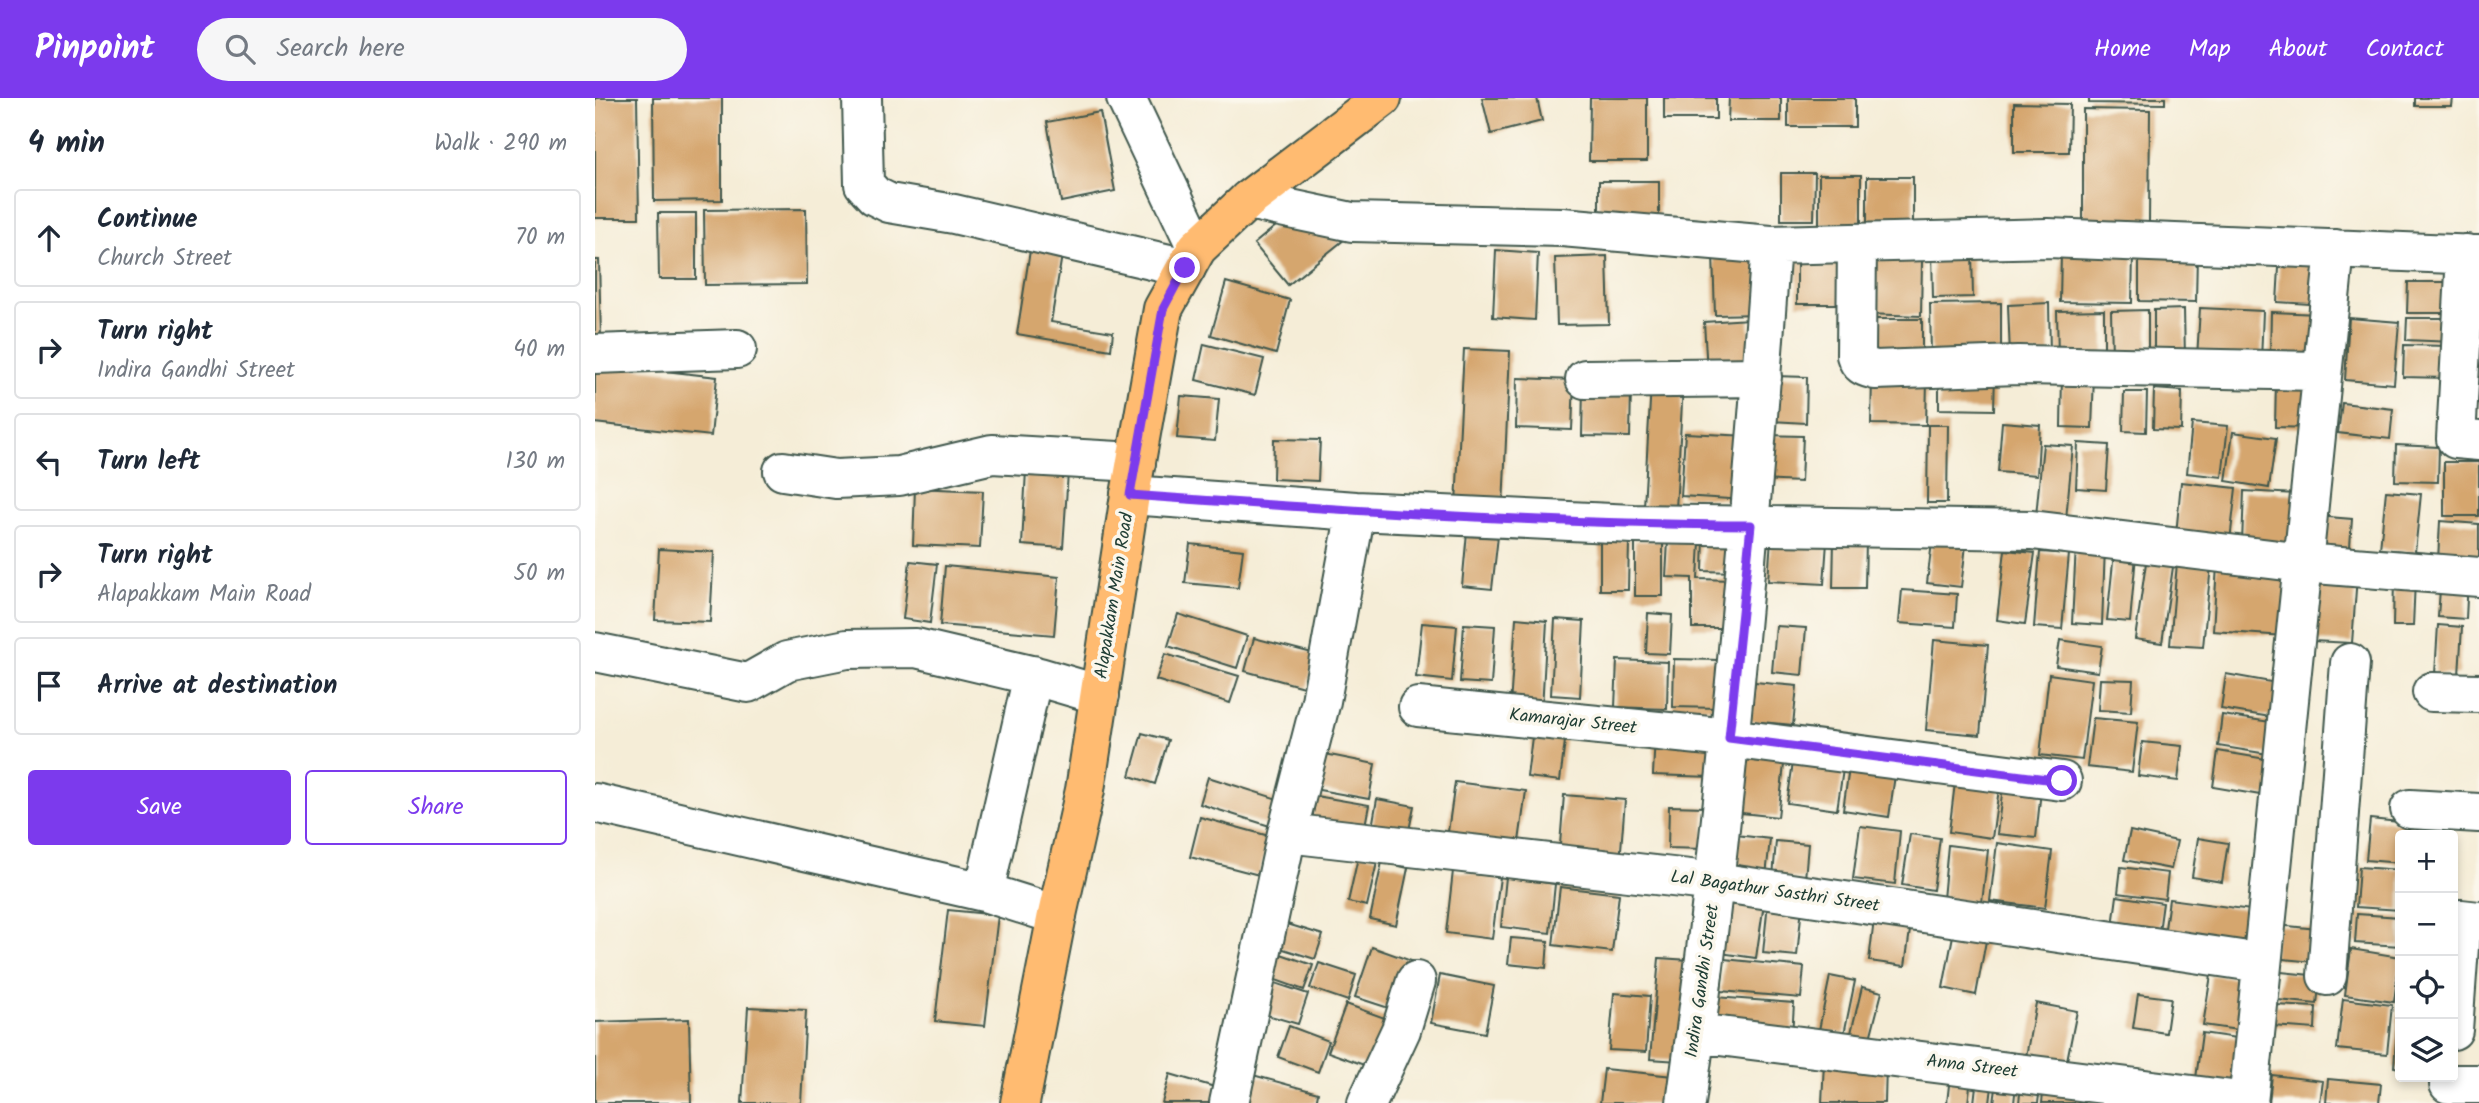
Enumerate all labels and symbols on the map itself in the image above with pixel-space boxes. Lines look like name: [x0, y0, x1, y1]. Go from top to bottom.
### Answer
route end: [1169, 252, 1200, 283]
street label: Alapakkam Main Road: [1088, 510, 1143, 681]
street label: Kamarajar Street: [1508, 701, 1639, 743]
route start: [2046, 765, 2077, 796]
street label: Lal Bagathur Sasthri Street: [1669, 863, 1882, 921]
street label: Indira Gandhi Street: [1678, 901, 1728, 1060]
street label: Anna Street: [1925, 1047, 2020, 1087]

